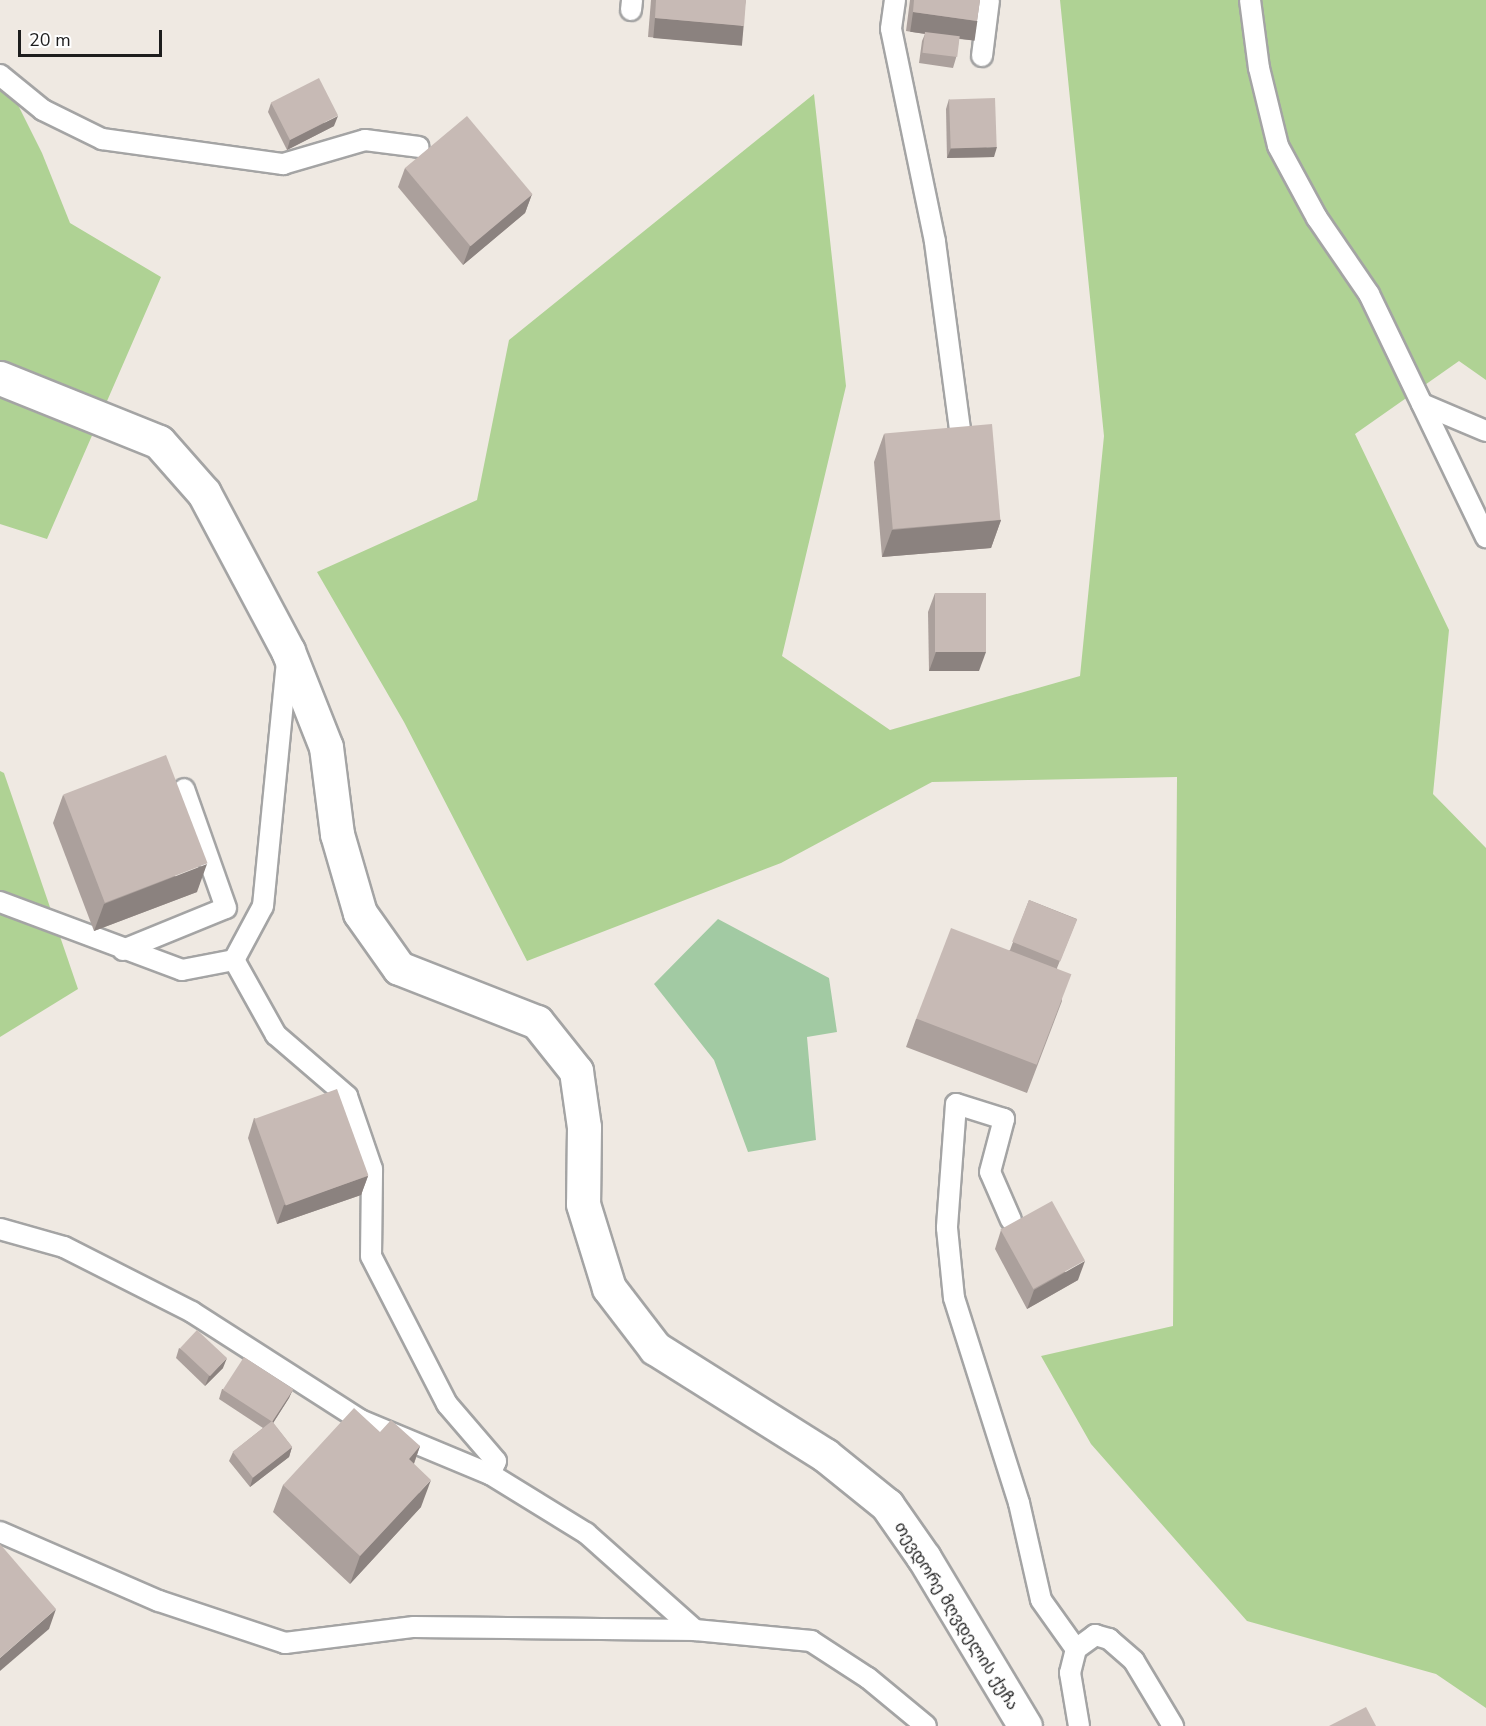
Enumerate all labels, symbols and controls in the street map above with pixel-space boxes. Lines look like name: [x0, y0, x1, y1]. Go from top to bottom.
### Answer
scale bar: [21, 18, 165, 56]
text: 20 m: [29, 28, 71, 52]
street label: თევდორე მღვდელის ქუჩა: [890, 1518, 1022, 1714]

